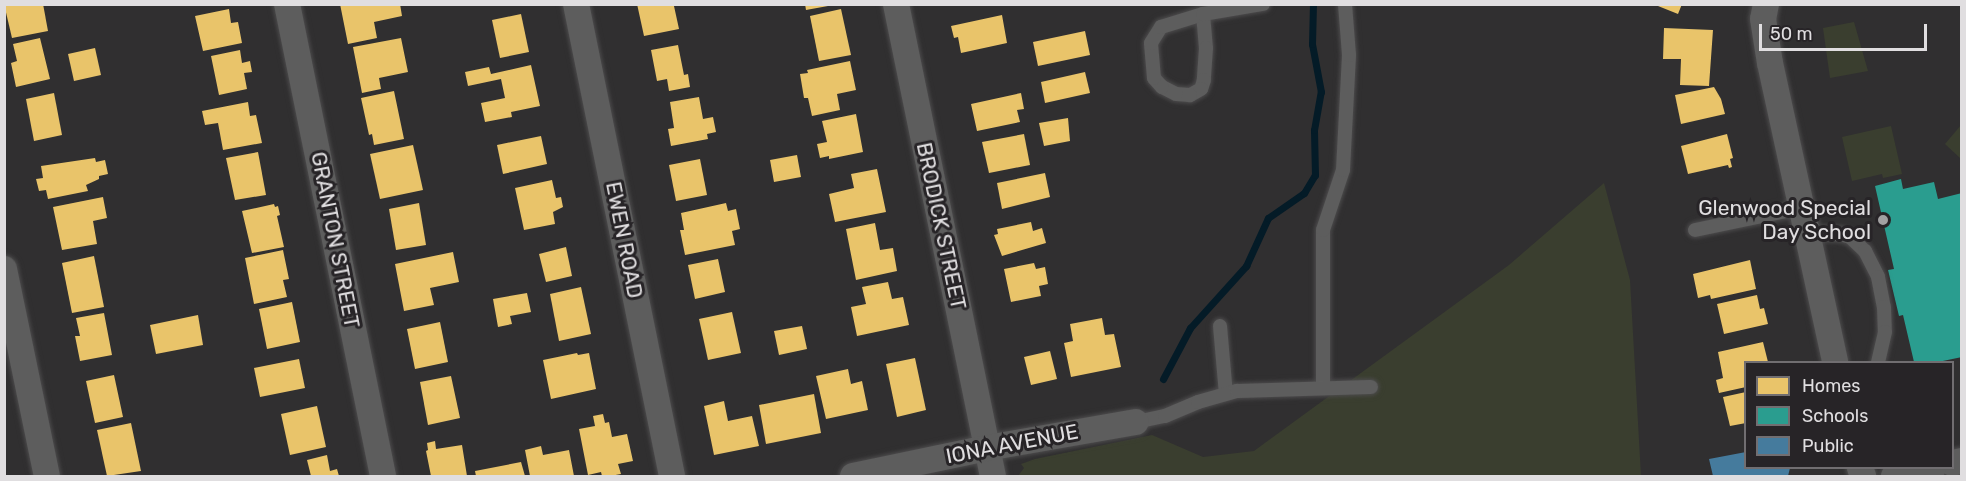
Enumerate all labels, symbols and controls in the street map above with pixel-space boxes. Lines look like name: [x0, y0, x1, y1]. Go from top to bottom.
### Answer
scale bar: [1762, 12, 1930, 50]
text: 50 m: [1770, 23, 1813, 45]
street label: BRODICK STREET: [911, 140, 971, 312]
street label: GRANTON STREET: [306, 150, 364, 330]
street label: EWEN ROAD: [600, 180, 648, 300]
place label: Glenwood Special Day School: [1698, 195, 1871, 245]
marker: Glenwood Special Day School: [1876, 213, 1890, 227]
legend: [1744, 361, 1954, 469]
text: Homes: [1802, 375, 1860, 397]
text: Schools: [1802, 405, 1868, 427]
street label: IONA AVENUE: [943, 419, 1081, 469]
text: Public: [1802, 435, 1854, 457]

